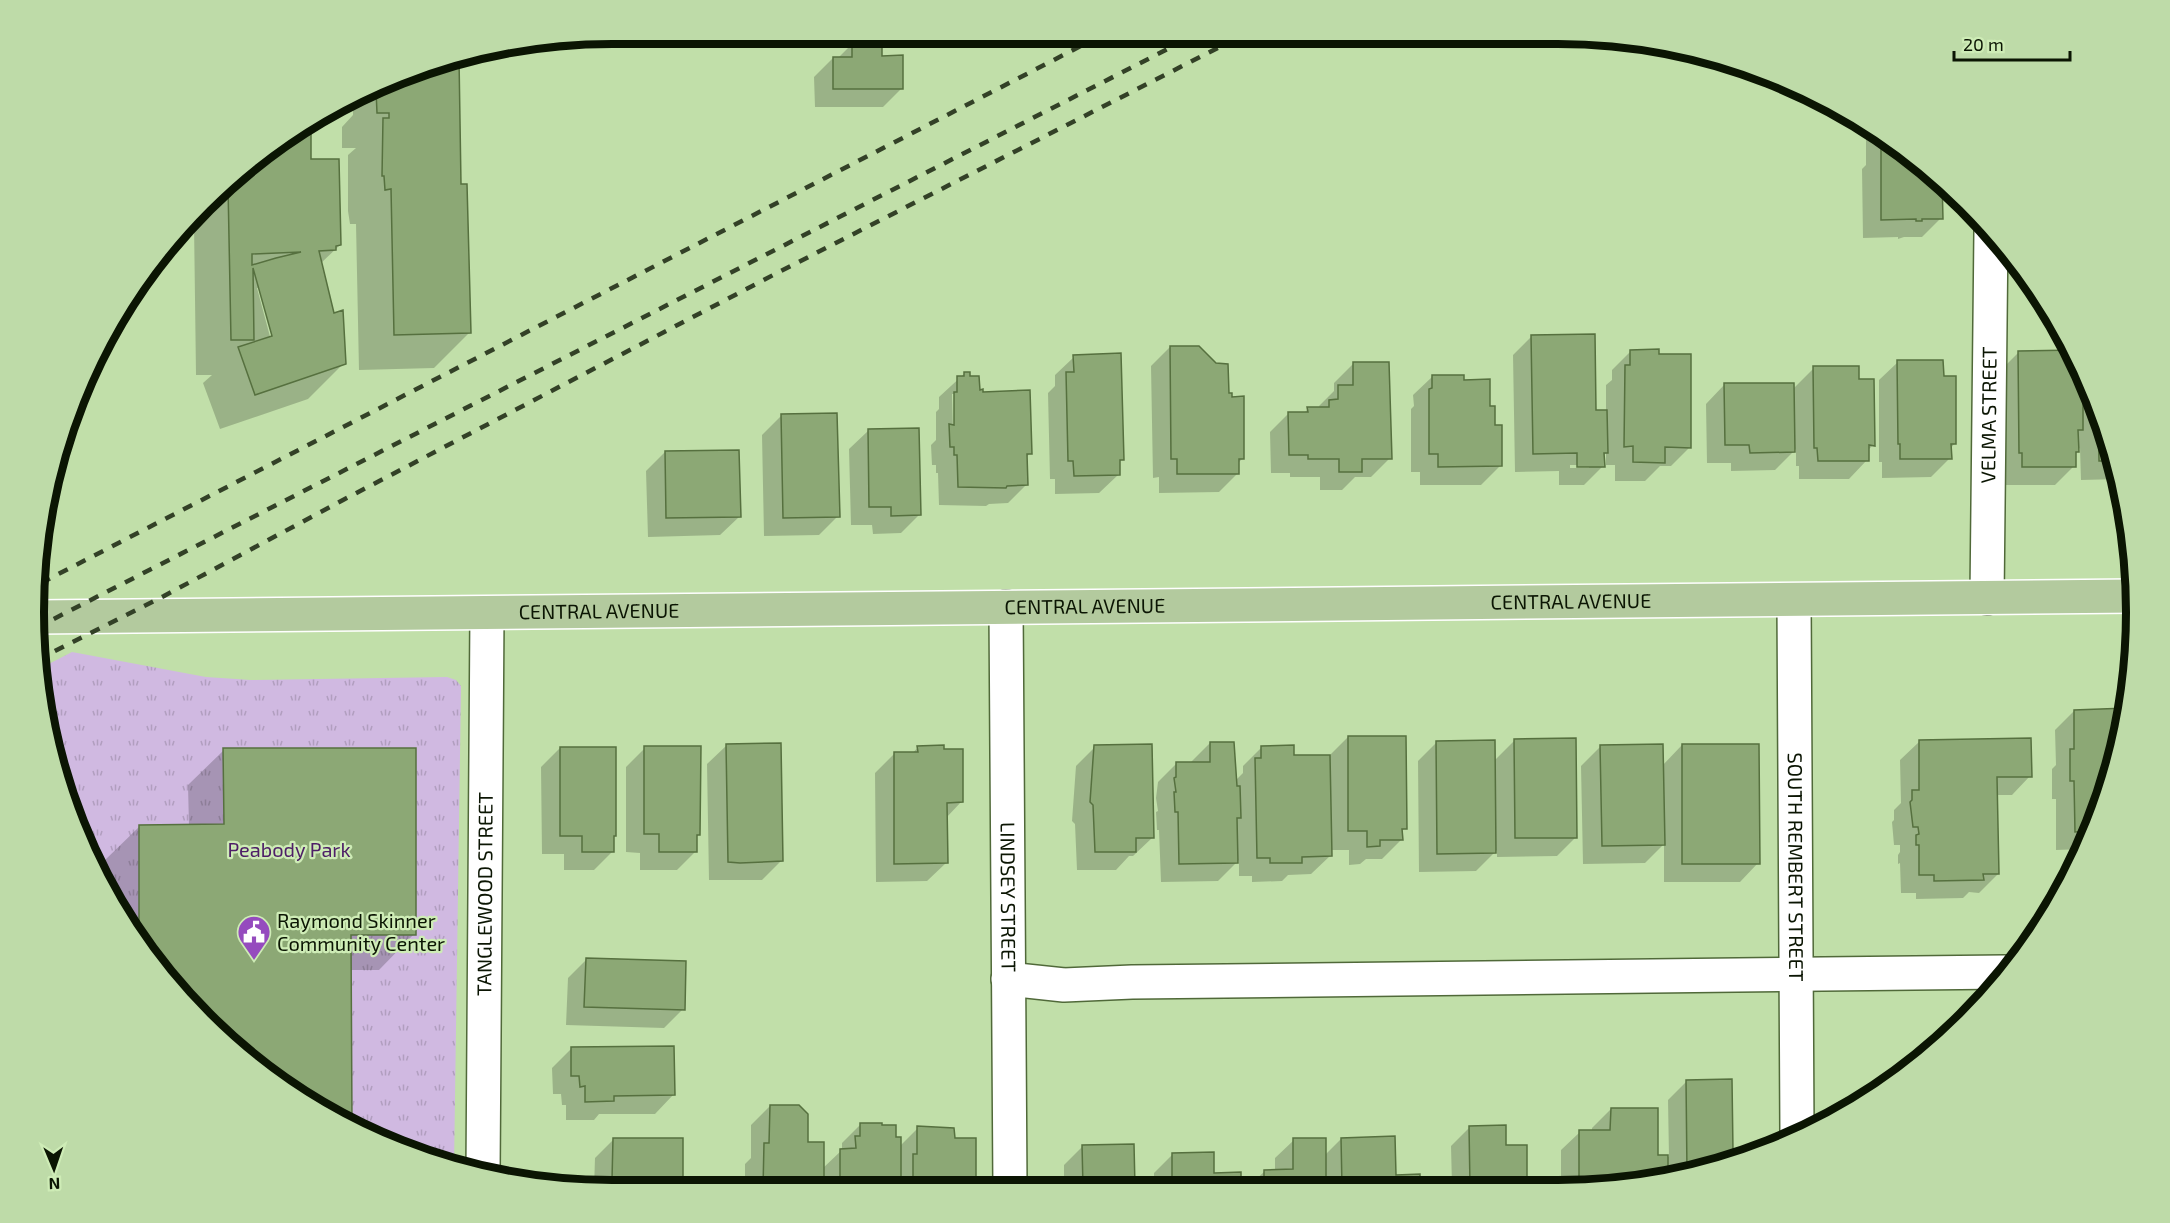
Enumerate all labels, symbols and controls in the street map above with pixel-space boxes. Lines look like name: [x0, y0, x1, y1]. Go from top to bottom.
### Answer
scale bar: [1954, 24, 2070, 62]
text: 20 m: [1963, 33, 2004, 55]
street label: VELMA STREET: [1975, 346, 2001, 484]
street label: CENTRAL AVENUE: [1490, 588, 1651, 613]
street label: CENTRAL AVENUE: [1004, 593, 1165, 618]
street label: CENTRAL AVENUE: [518, 598, 679, 623]
street label: SOUTH REMBERT STREET: [1784, 752, 1809, 982]
street label: TANGLEWOOD STREET: [471, 792, 497, 996]
street label: LINDSEY STREET: [996, 822, 1022, 972]
park label: Peabody Park: [227, 837, 351, 861]
place label: Raymond Skinner Community Center: [277, 908, 445, 955]
public building icon: Raymond Skinner Community Center: [236, 914, 272, 961]
north arrow: [24, 1139, 84, 1199]
text: N: [48, 1175, 61, 1194]

